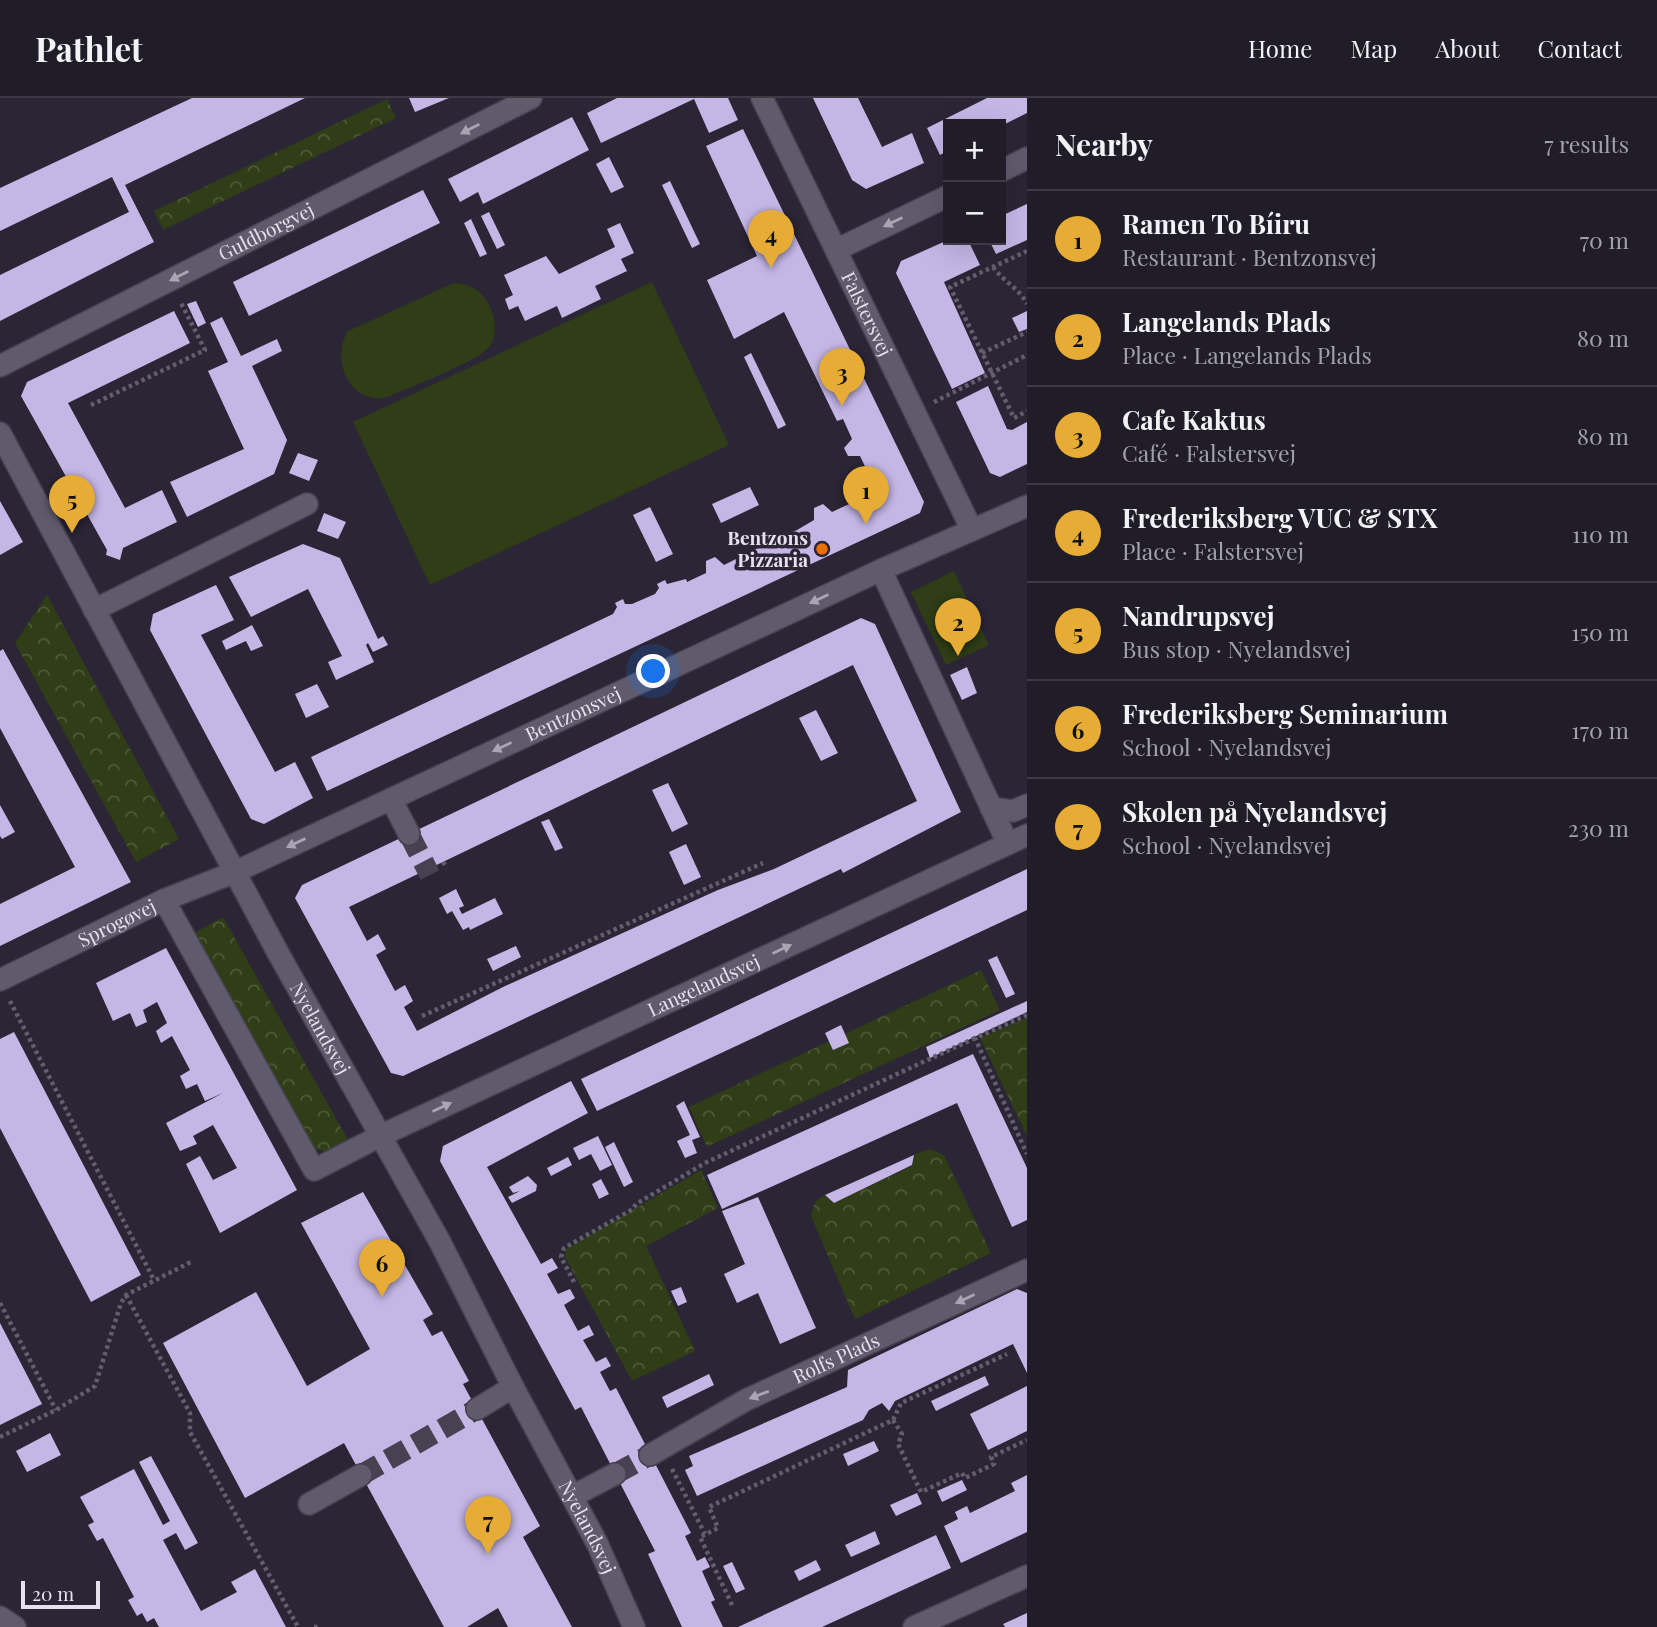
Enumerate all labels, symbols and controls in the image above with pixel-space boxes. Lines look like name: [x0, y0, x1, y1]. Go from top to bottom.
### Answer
text: Pathlet: [35, 26, 143, 70]
text: Home: [1248, 32, 1312, 64]
text: Map: [1350, 32, 1397, 64]
text: About: [1435, 32, 1499, 64]
text: Contact: [1537, 32, 1622, 64]
map controls: [943, 119, 1006, 245]
button: +: [943, 119, 1006, 182]
one-way arrow: [460, 123, 480, 134]
text: Nearby: [1055, 124, 1153, 164]
text: 7 results: [1544, 128, 1629, 159]
button: −: [943, 182, 1006, 245]
street label: Guldborgvej: [213, 196, 318, 266]
text: Ramen To Bíiru: [1122, 206, 1310, 241]
pin: 4: [748, 210, 794, 268]
one-way arrow: [883, 217, 903, 228]
text: 1: [1074, 224, 1082, 255]
text: 70 m: [1580, 224, 1629, 255]
text: Restaurant · Bentzonsvej: [1122, 241, 1377, 272]
street label: Falstersvej: [836, 267, 899, 360]
one-way arrow: [169, 270, 189, 282]
text: Langelands Plads: [1122, 304, 1331, 339]
text: 2: [1072, 322, 1084, 353]
text: 80 m: [1577, 322, 1629, 353]
text: Place · Langelands Plads: [1122, 339, 1372, 370]
pin: 3: [819, 348, 865, 406]
text: Cafe Kaktus: [1122, 402, 1266, 437]
text: 3: [1072, 420, 1084, 451]
text: 80 m: [1577, 420, 1629, 451]
text: Café · Falstersvej: [1122, 437, 1296, 468]
pin: 1: [843, 466, 889, 524]
pin: 5: [49, 475, 95, 533]
text: Frederiksberg VUC & STX: [1122, 500, 1438, 535]
text: 4: [1072, 518, 1084, 549]
text: 110 m: [1572, 518, 1629, 549]
place label: Bentzons Pizzaria: [727, 524, 808, 572]
text: Place · Falstersvej: [1122, 535, 1304, 566]
marker: Bentzons Pizzaria: [814, 541, 830, 557]
one-way arrow: [809, 593, 829, 605]
pin: 2: [935, 598, 981, 656]
text: Nandrupsvej: [1122, 598, 1274, 633]
text: 5: [1073, 616, 1083, 647]
text: 150 m: [1571, 616, 1629, 647]
text: Bus stop · Nyelandsvej: [1122, 633, 1351, 664]
your location: [636, 654, 670, 688]
street label: Bentzonsvej: [521, 680, 625, 747]
text: Frederiksberg Seminarium: [1122, 696, 1448, 731]
text: 6: [1072, 714, 1084, 745]
text: 170 m: [1571, 714, 1629, 745]
text: School · Nyelandsvej: [1122, 731, 1331, 762]
one-way arrow: [492, 741, 512, 753]
text: Skolen på Nyelandsvej: [1122, 794, 1387, 829]
text: 7: [1073, 812, 1083, 843]
text: 230 m: [1568, 812, 1629, 843]
text: School · Nyelandsvej: [1122, 829, 1331, 860]
one-way arrow: [286, 837, 306, 849]
street label: Sprogøvej: [73, 892, 160, 952]
one-way arrow: [772, 943, 792, 955]
street label: Langelandsvej: [643, 947, 763, 1022]
street label: Nyelandsvej: [285, 977, 357, 1079]
one-way arrow: [432, 1101, 452, 1113]
pin: 6: [359, 1239, 405, 1297]
one-way arrow: [955, 1293, 975, 1305]
street label: Rolfs Plads: [788, 1326, 883, 1389]
one-way arrow: [748, 1389, 769, 1400]
street label: Nyelandsvej: [554, 1475, 623, 1578]
pin: 7: [465, 1496, 511, 1554]
scale bar: [21, 1578, 100, 1610]
text: 20 m: [32, 1580, 74, 1606]

